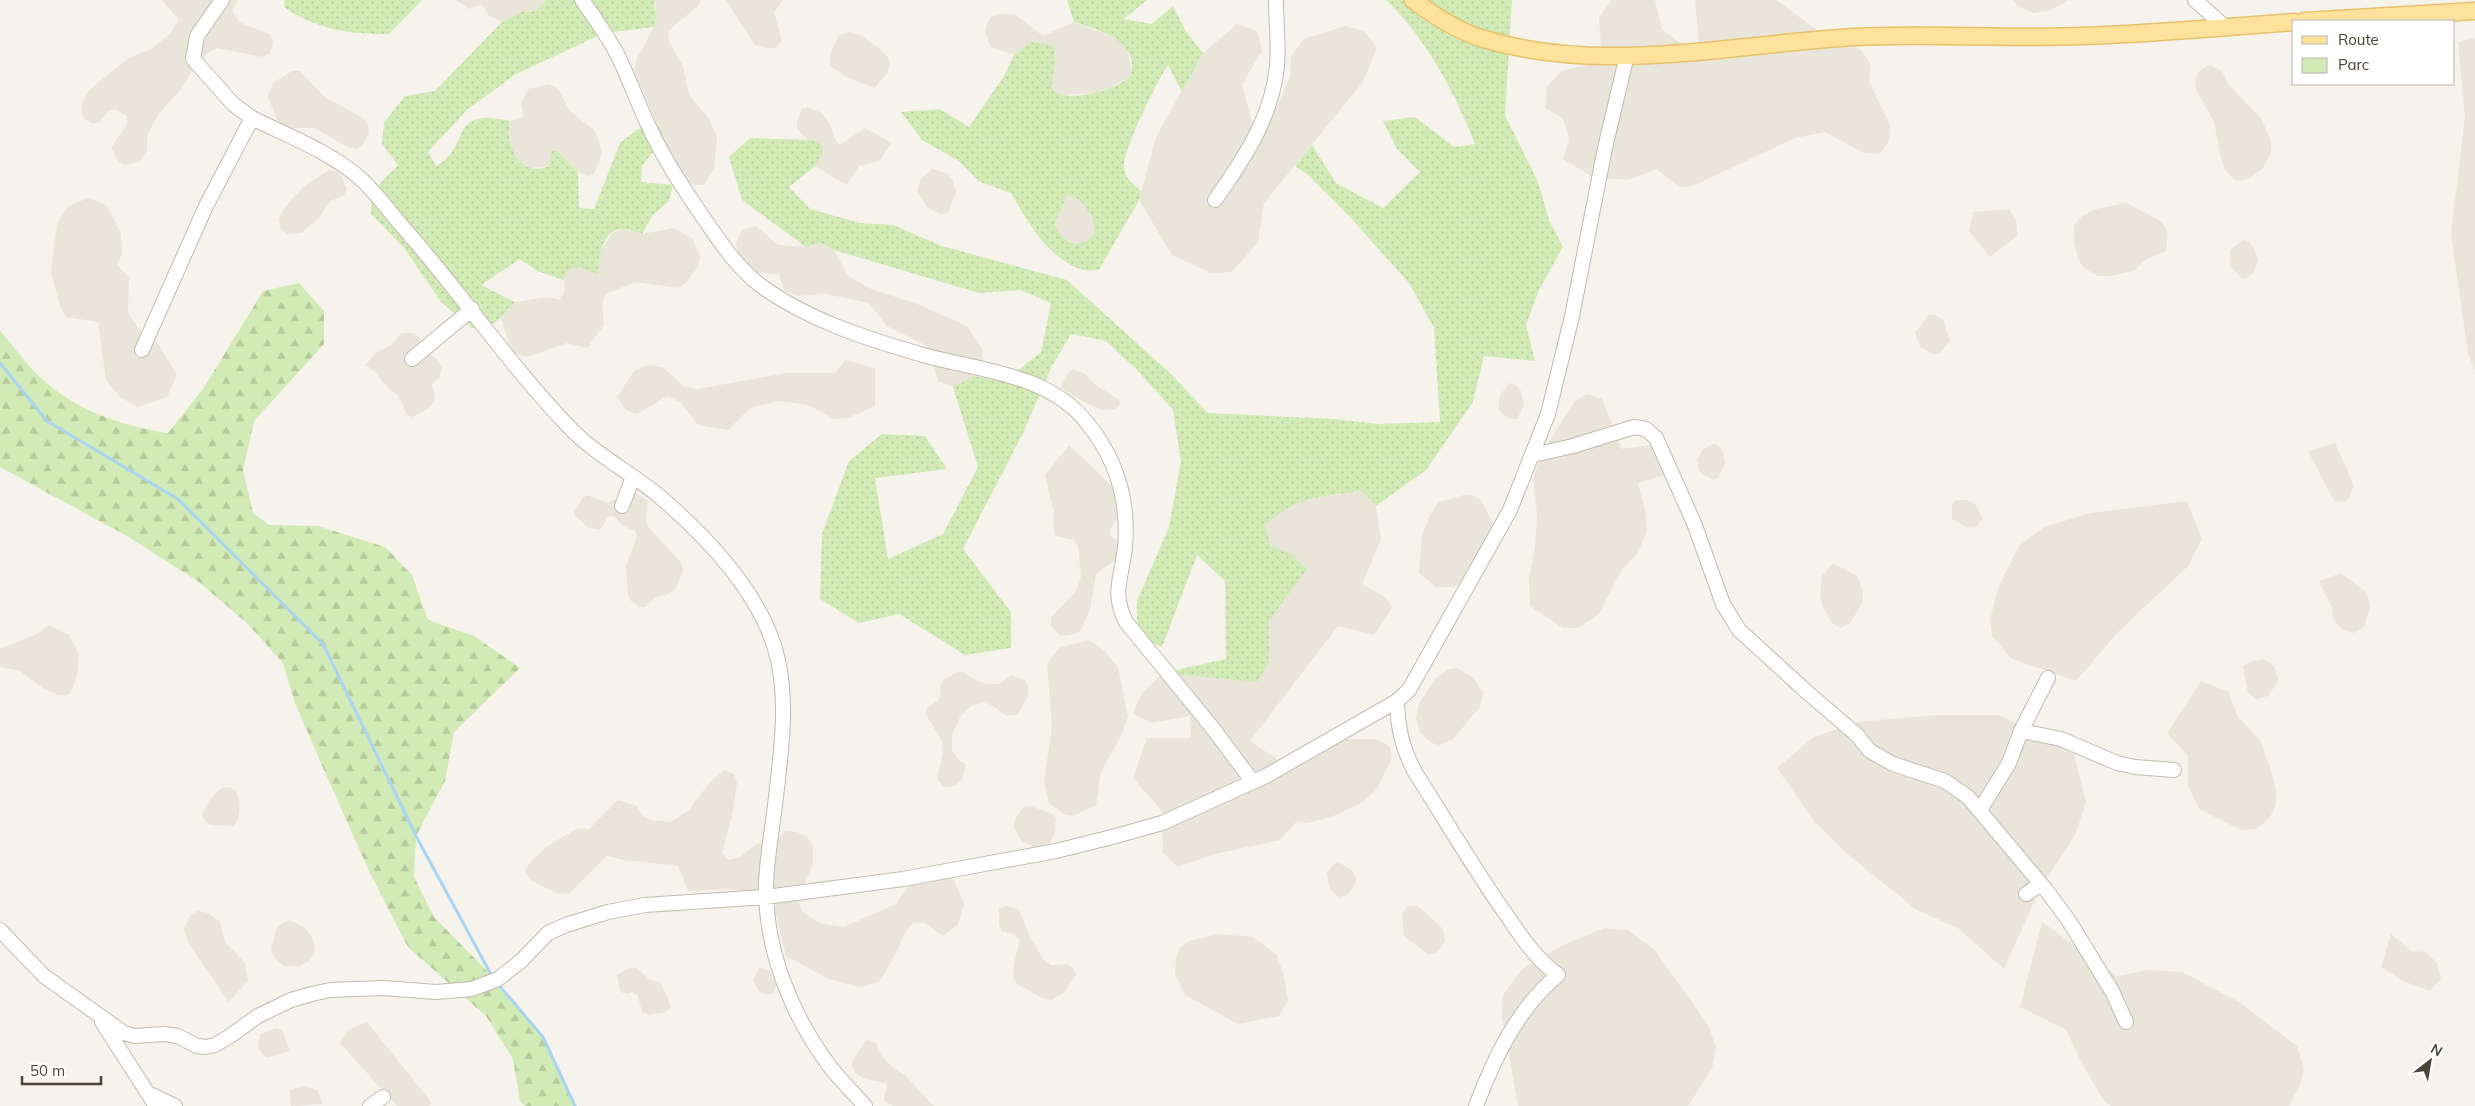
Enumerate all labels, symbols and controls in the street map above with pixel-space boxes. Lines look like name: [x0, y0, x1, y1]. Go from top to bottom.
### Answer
legend: [2292, 20, 2455, 85]
text: Route: [2338, 30, 2379, 49]
text: Parc: [2338, 55, 2369, 74]
north arrow: [2405, 1036, 2455, 1086]
text: N: [2428, 1039, 2446, 1060]
scale bar: [22, 1054, 101, 1086]
text: 50 m: [30, 1061, 65, 1080]

